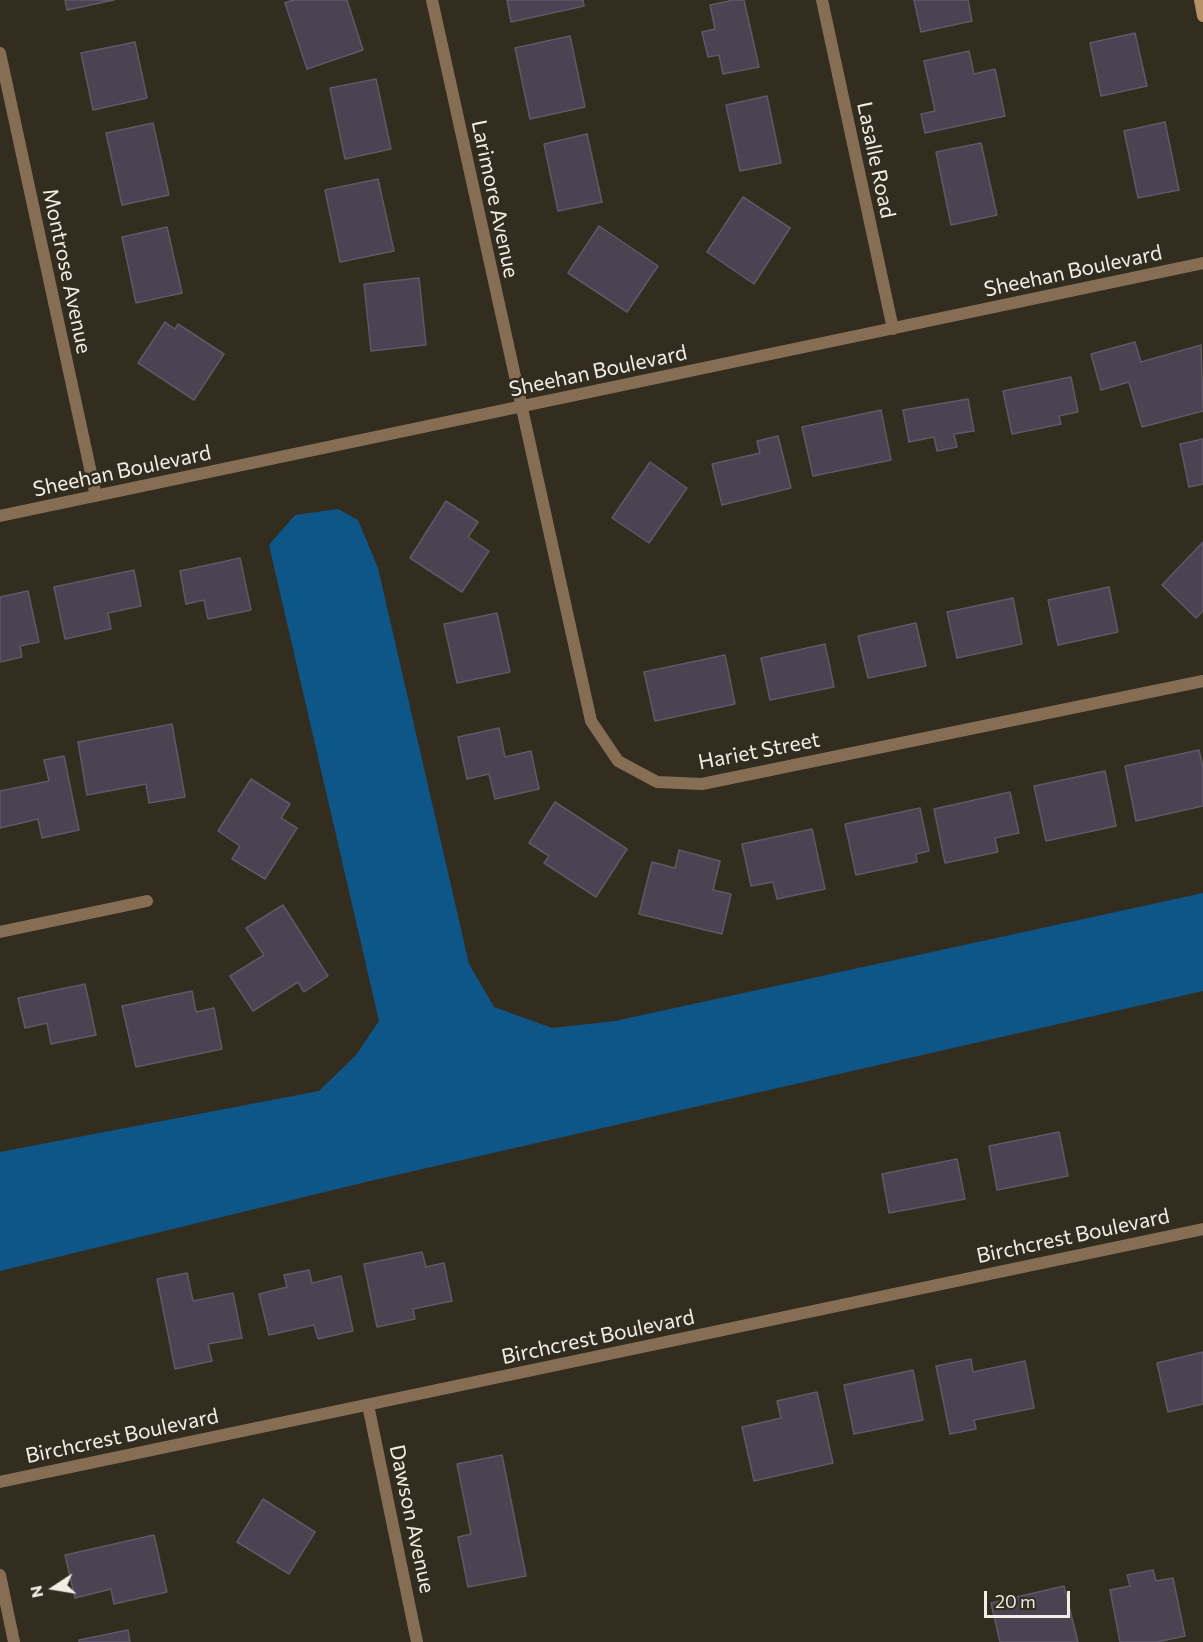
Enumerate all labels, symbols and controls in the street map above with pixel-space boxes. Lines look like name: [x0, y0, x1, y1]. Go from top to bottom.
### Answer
street label: Lasalle Road: [851, 99, 901, 221]
street label: Larimore Avenue: [466, 118, 524, 280]
street label: Montrose Avenue: [37, 186, 97, 356]
street label: Sheehan Boulevard: [982, 240, 1164, 302]
street label: Sheehan Boulevard: [507, 340, 689, 402]
street label: Sheehan Boulevard: [31, 440, 213, 502]
street label: Hariet Street: [696, 727, 822, 775]
street label: Birchcrest Boulevard: [974, 1203, 1172, 1269]
street label: Birchcrest Boulevard: [499, 1304, 697, 1370]
street label: Birchcrest Boulevard: [23, 1403, 221, 1469]
street label: Dawson Avenue: [384, 1442, 440, 1596]
north arrow: [24, 1558, 84, 1618]
scale bar: [987, 1579, 1072, 1617]
text: N: [25, 1584, 46, 1600]
text: 20 m: [995, 1590, 1036, 1612]

